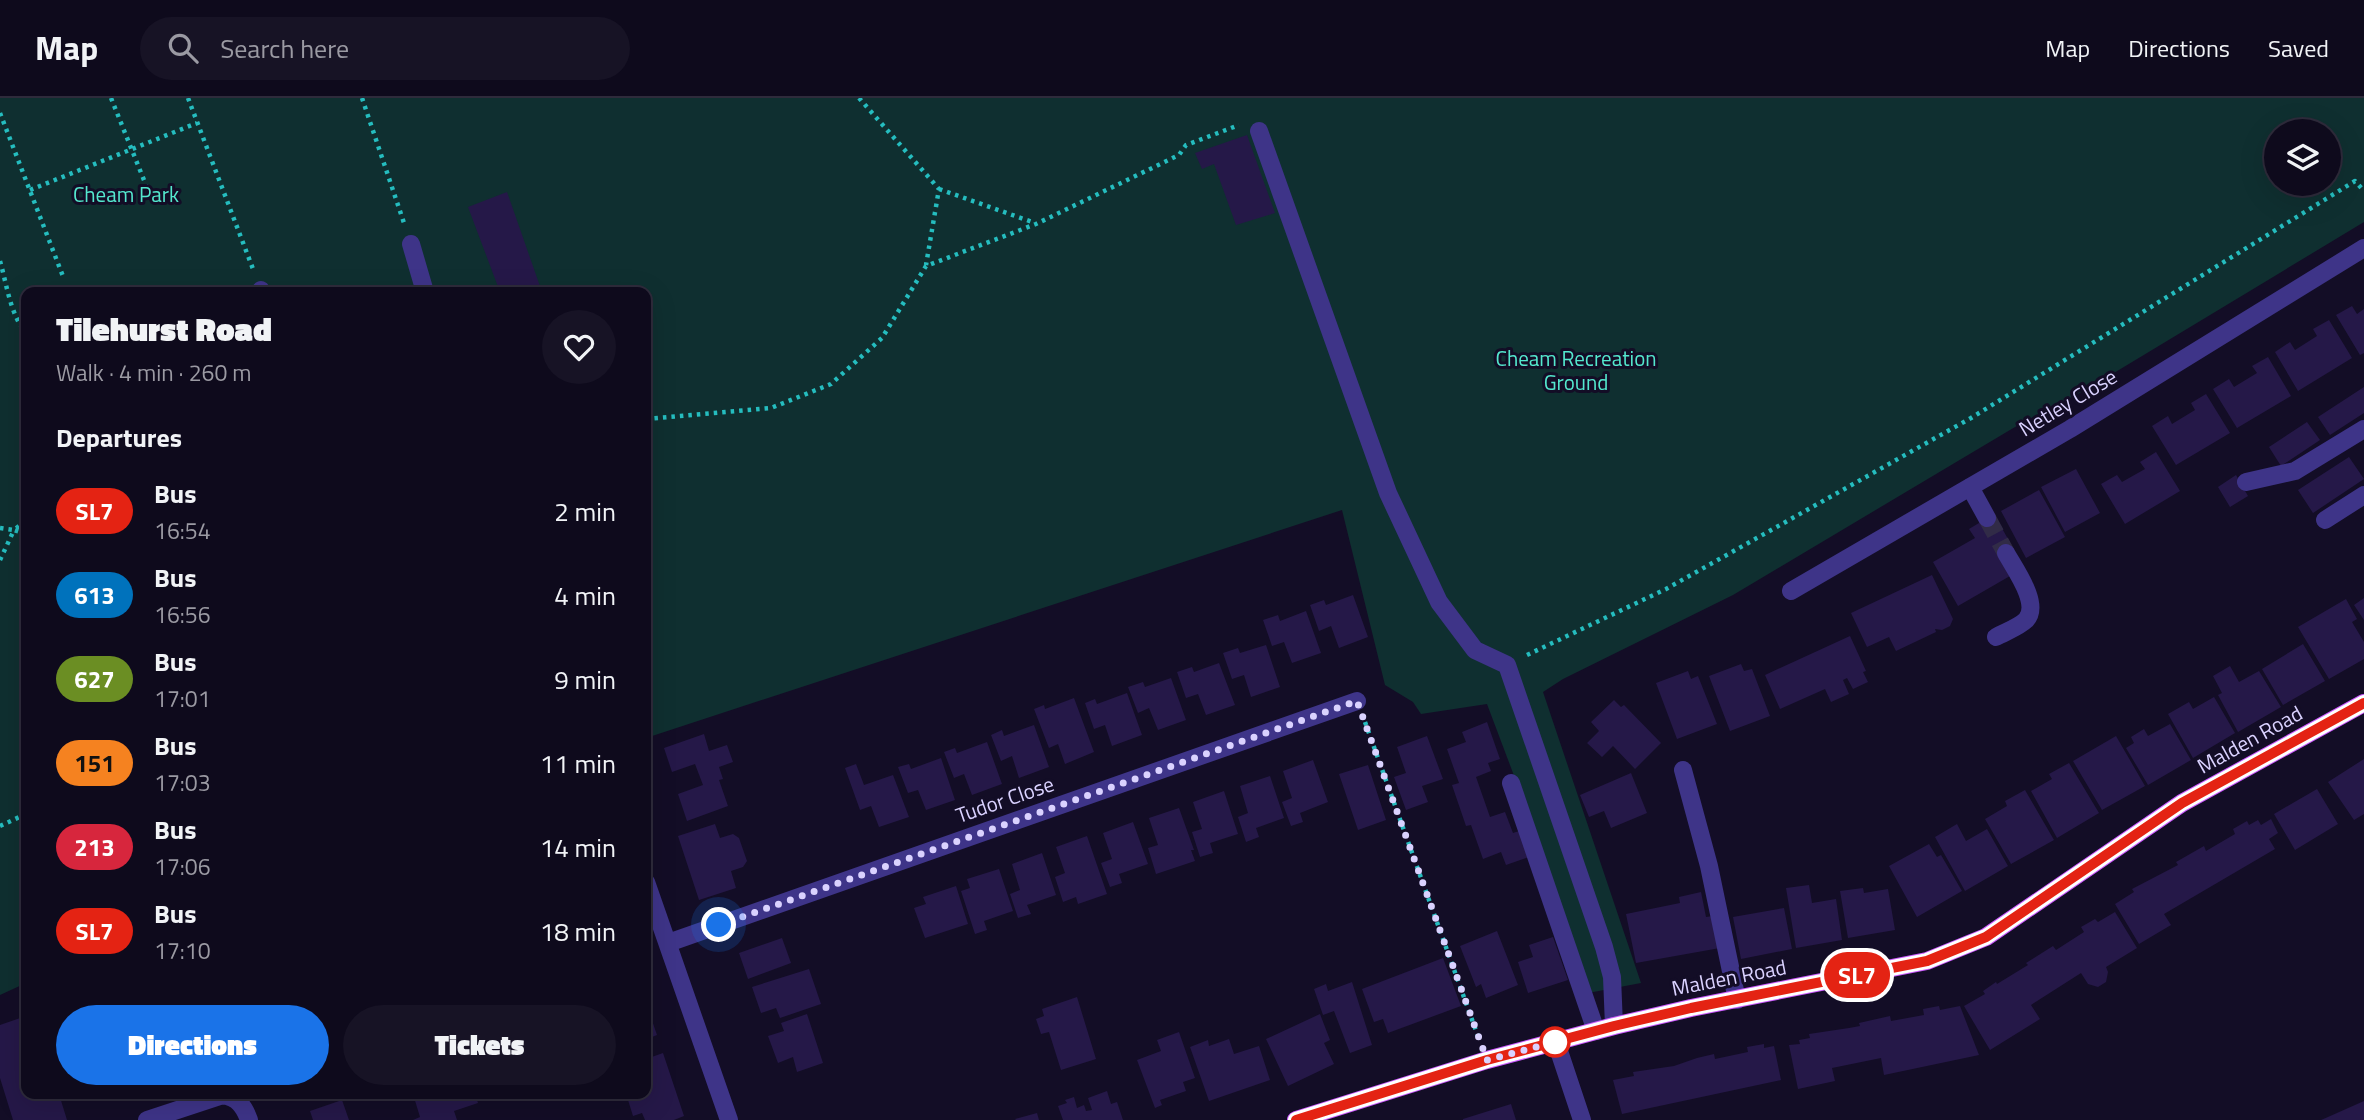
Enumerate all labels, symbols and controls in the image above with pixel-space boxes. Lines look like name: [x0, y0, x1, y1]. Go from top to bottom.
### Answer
search box: [140, 17, 630, 80]
text: Map: [35, 23, 98, 73]
icon: search: [164, 29, 202, 67]
text: Search here: [220, 29, 349, 68]
text: Map: [2045, 30, 2090, 66]
text: Directions: [2128, 30, 2230, 66]
text: Saved: [2268, 30, 2329, 66]
map controls: [2264, 119, 2341, 196]
button: layers: [2264, 119, 2341, 196]
park label: Cheam Park: [73, 178, 179, 210]
text: Tilehurst Road: [56, 304, 272, 354]
button: heart: [542, 310, 616, 384]
park label: Cheam Recreation Ground: [1495, 342, 1657, 398]
text: Walk · 4 min · 260 m: [56, 355, 252, 390]
street label: Netley Close: [2012, 360, 2123, 444]
text: Departures: [56, 418, 182, 457]
text: Bus: [154, 474, 196, 513]
text: 2 min: [554, 492, 616, 531]
text: SL7: [76, 493, 113, 529]
text: 16:54: [154, 513, 211, 548]
text: Bus: [154, 558, 196, 597]
text: 4 min: [554, 576, 616, 615]
text: 613: [74, 577, 115, 613]
text: 16:56: [154, 597, 211, 632]
text: Bus: [154, 642, 196, 681]
text: 9 min: [554, 660, 616, 699]
text: 627: [74, 661, 115, 697]
text: 17:01: [154, 681, 211, 716]
street label: Malden Road: [2191, 697, 2308, 781]
text: Bus: [154, 726, 196, 765]
text: 11 min: [540, 744, 616, 783]
text: 151: [74, 745, 115, 781]
text: 17:03: [154, 765, 211, 800]
street label: Tudor Close: [951, 767, 1058, 831]
text: Bus: [154, 810, 196, 849]
text: 14 min: [540, 828, 616, 867]
text: 213: [74, 829, 115, 865]
text: 17:06: [154, 849, 211, 884]
text: Bus: [154, 894, 196, 933]
your location: [701, 907, 736, 942]
text: 18 min: [540, 912, 616, 951]
text: SL7: [76, 913, 113, 949]
text: 17:10: [154, 933, 211, 968]
street label: Malden Road: [1669, 950, 1789, 1004]
line badge: SL7: [1817, 952, 1897, 998]
text: SL7: [1838, 957, 1876, 993]
button: Directions: [56, 1005, 329, 1085]
button: Tickets: [343, 1005, 616, 1085]
unlabelled marker: [1540, 1027, 1570, 1057]

